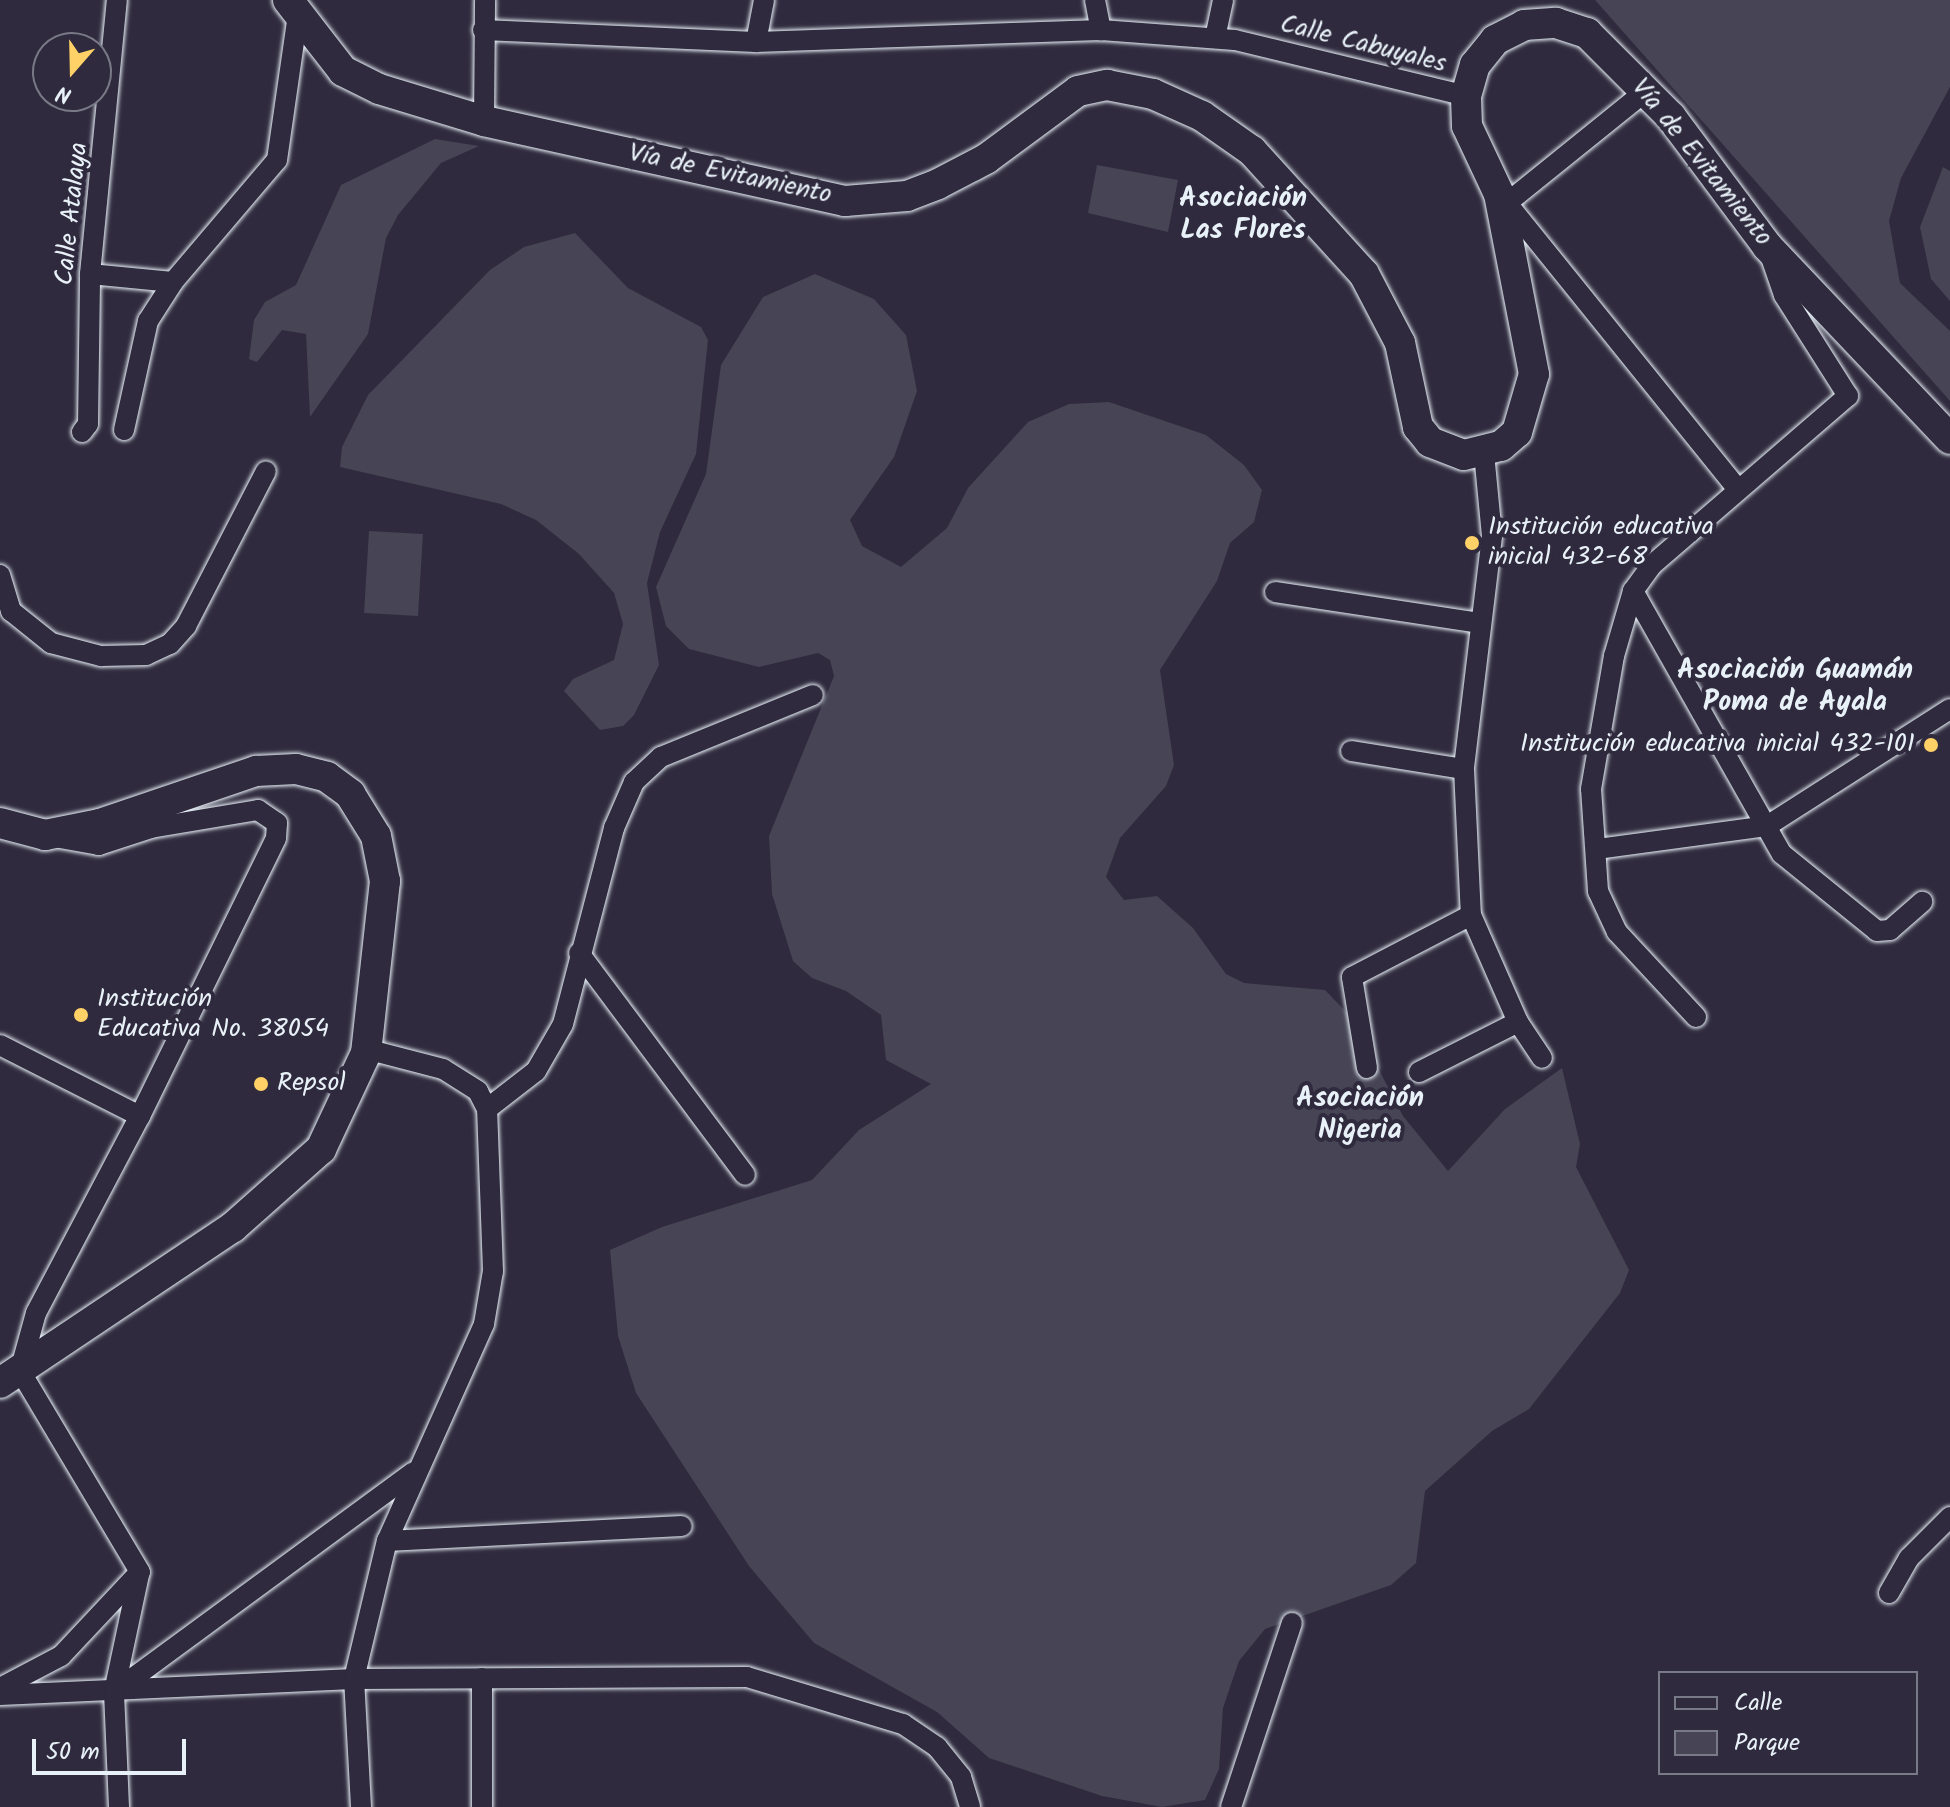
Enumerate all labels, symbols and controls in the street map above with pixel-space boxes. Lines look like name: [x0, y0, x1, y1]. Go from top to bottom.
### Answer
street label: Calle Cabuyales: [1277, 9, 1449, 81]
north arrow: [32, 32, 112, 112]
street label: Vía de Evitamiento: [1624, 73, 1778, 253]
text: N: [52, 74, 77, 112]
street label: Vía de Evitamiento: [626, 138, 834, 212]
street label: Calle Atalaya: [50, 141, 96, 287]
district label: Asociación Las Flores: [1179, 182, 1307, 248]
place label: Institución educativa inicial 432-68: [1488, 512, 1714, 574]
marker: Institución educativa inicial 432-68: [1463, 534, 1481, 552]
district label: Asociación Guamán Poma de Ayala: [1677, 654, 1913, 720]
place label: Institución educativa inicial 432-101: [1520, 729, 1915, 761]
marker: Institución educativa inicial 432-101: [1922, 736, 1940, 754]
place label: Institución Educativa No. 38054: [97, 984, 329, 1046]
marker: Institución Educativa No. 38054: [72, 1006, 90, 1024]
place label: Repsol: [277, 1068, 346, 1100]
marker: Repsol: [252, 1075, 270, 1093]
district label: Asociación Nigeria: [1296, 1082, 1424, 1148]
legend: [1658, 1671, 1918, 1775]
text: Calle: [1734, 1684, 1782, 1723]
scale bar: [36, 1723, 190, 1773]
text: Parque: [1734, 1724, 1800, 1763]
text: 50 m: [46, 1733, 100, 1772]

